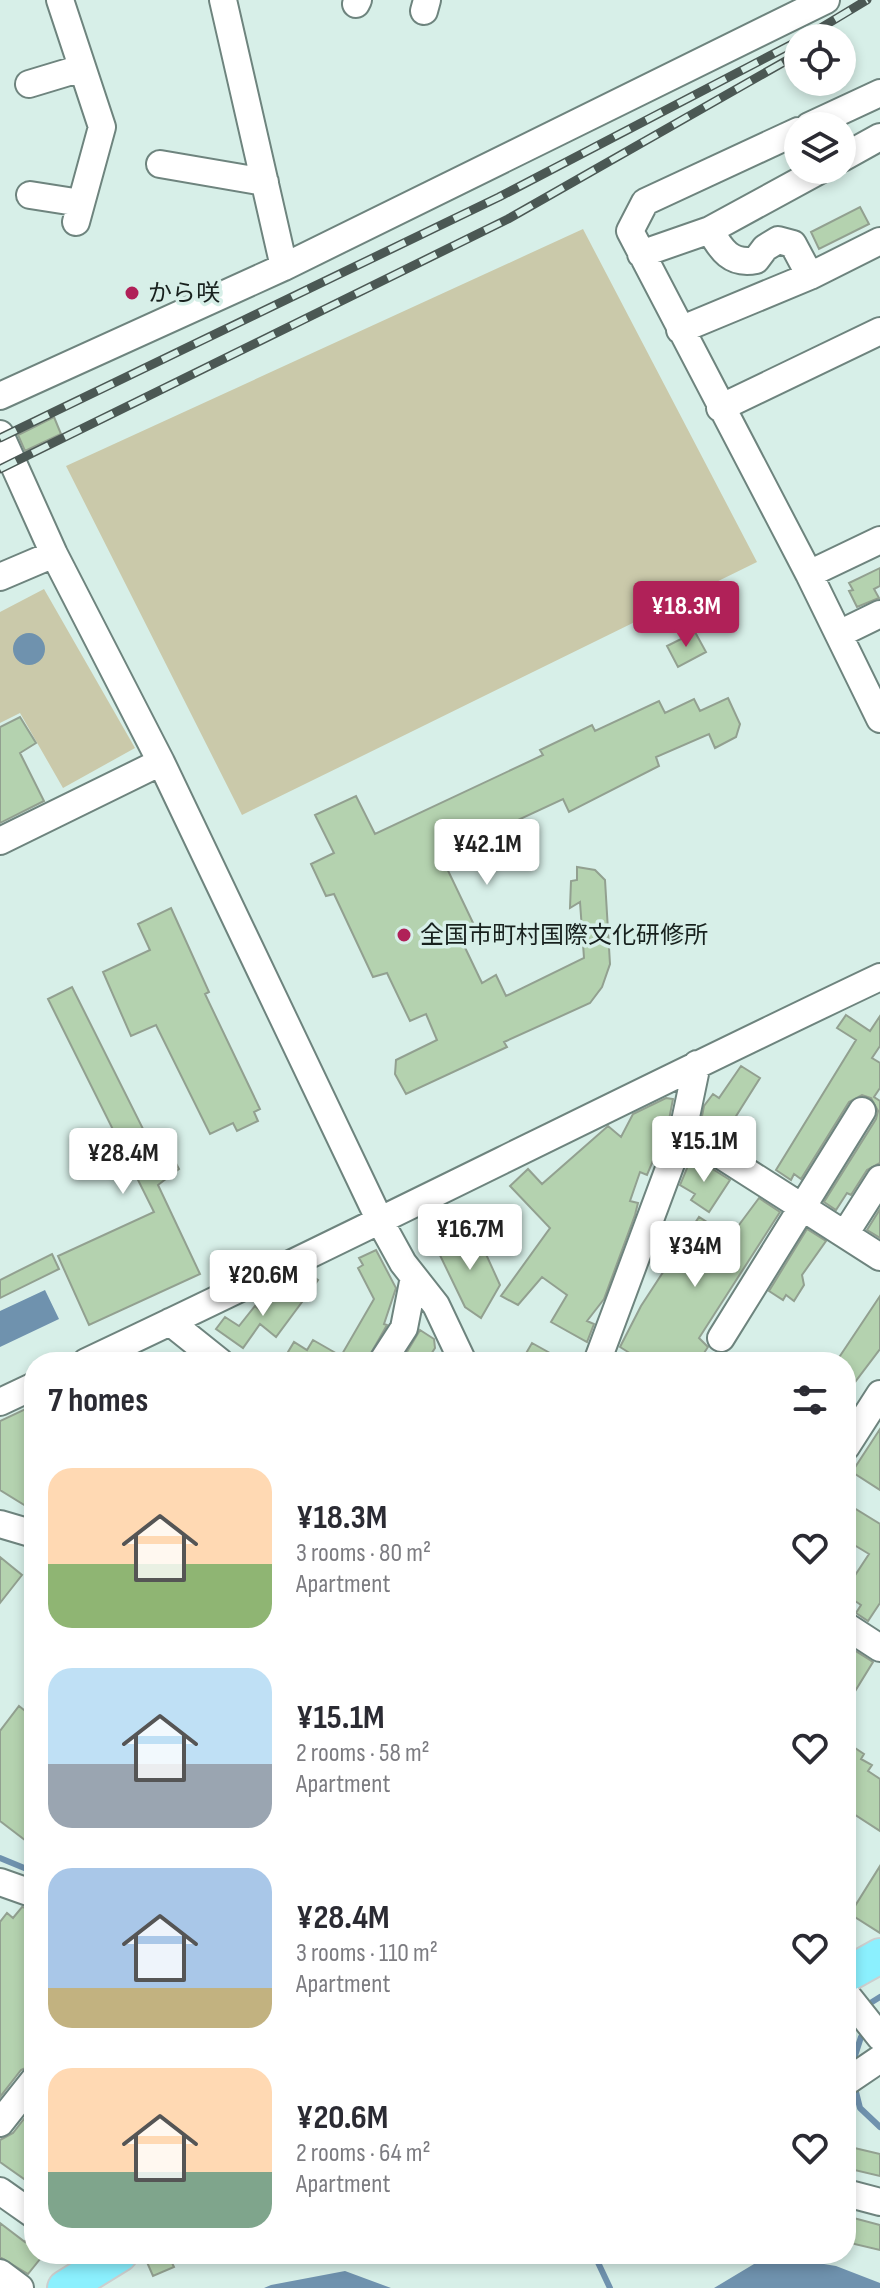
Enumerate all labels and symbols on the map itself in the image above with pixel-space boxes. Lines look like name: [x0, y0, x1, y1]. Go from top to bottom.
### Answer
place label: から咲: [148, 279, 220, 308]
marker: から咲: [123, 284, 141, 302]
pin: ¥18.3M: [621, 581, 751, 649]
pin: ¥42.1M: [422, 819, 552, 887]
place label: 全国市町村国際文化研修所: [420, 921, 708, 950]
marker: 全国市町村国際文化研修所: [395, 926, 413, 944]
pin: ¥15.1M: [639, 1116, 769, 1184]
pin: ¥28.4M: [58, 1128, 188, 1196]
pin: ¥16.7M: [405, 1204, 535, 1272]
pin: ¥34M: [648, 1221, 742, 1289]
pin: ¥20.6M: [198, 1250, 328, 1318]

